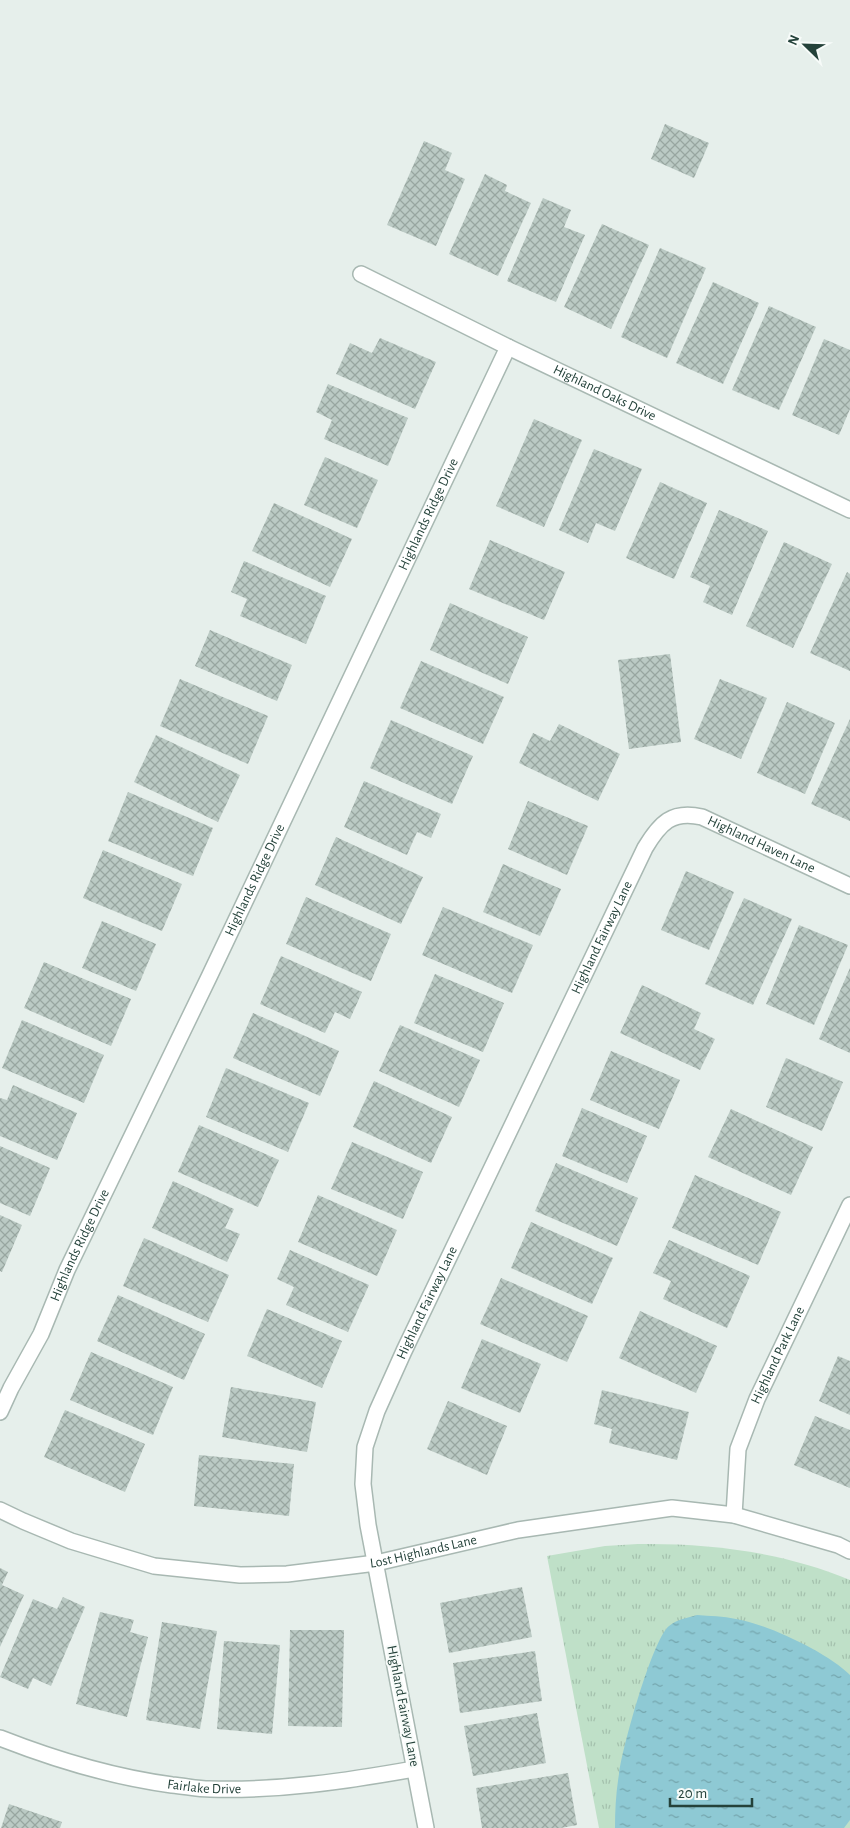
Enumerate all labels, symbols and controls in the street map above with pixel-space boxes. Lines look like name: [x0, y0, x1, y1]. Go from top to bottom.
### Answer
north arrow: [780, 20, 830, 70]
text: N: [786, 33, 802, 48]
street label: Highland Oaks Drive: [551, 363, 658, 423]
street label: Highlands Ridge Drive: [396, 456, 461, 572]
street label: Highland Haven Lane: [705, 814, 817, 876]
street label: Highlands Ridge Drive: [222, 822, 287, 938]
street label: Highland Fairway Lane: [569, 879, 635, 996]
street label: Highlands Ridge Drive: [48, 1187, 112, 1303]
street label: Highland Fairway Lane: [394, 1244, 460, 1362]
street label: Highland Park Lane: [749, 1305, 807, 1406]
street label: Lost Highlands Lane: [369, 1533, 478, 1571]
street label: Highland Fairway Lane: [384, 1644, 422, 1768]
scale bar: [670, 1776, 752, 1808]
street label: Fairlake Drive: [166, 1777, 241, 1796]
text: 20 m: [678, 1786, 707, 1801]

